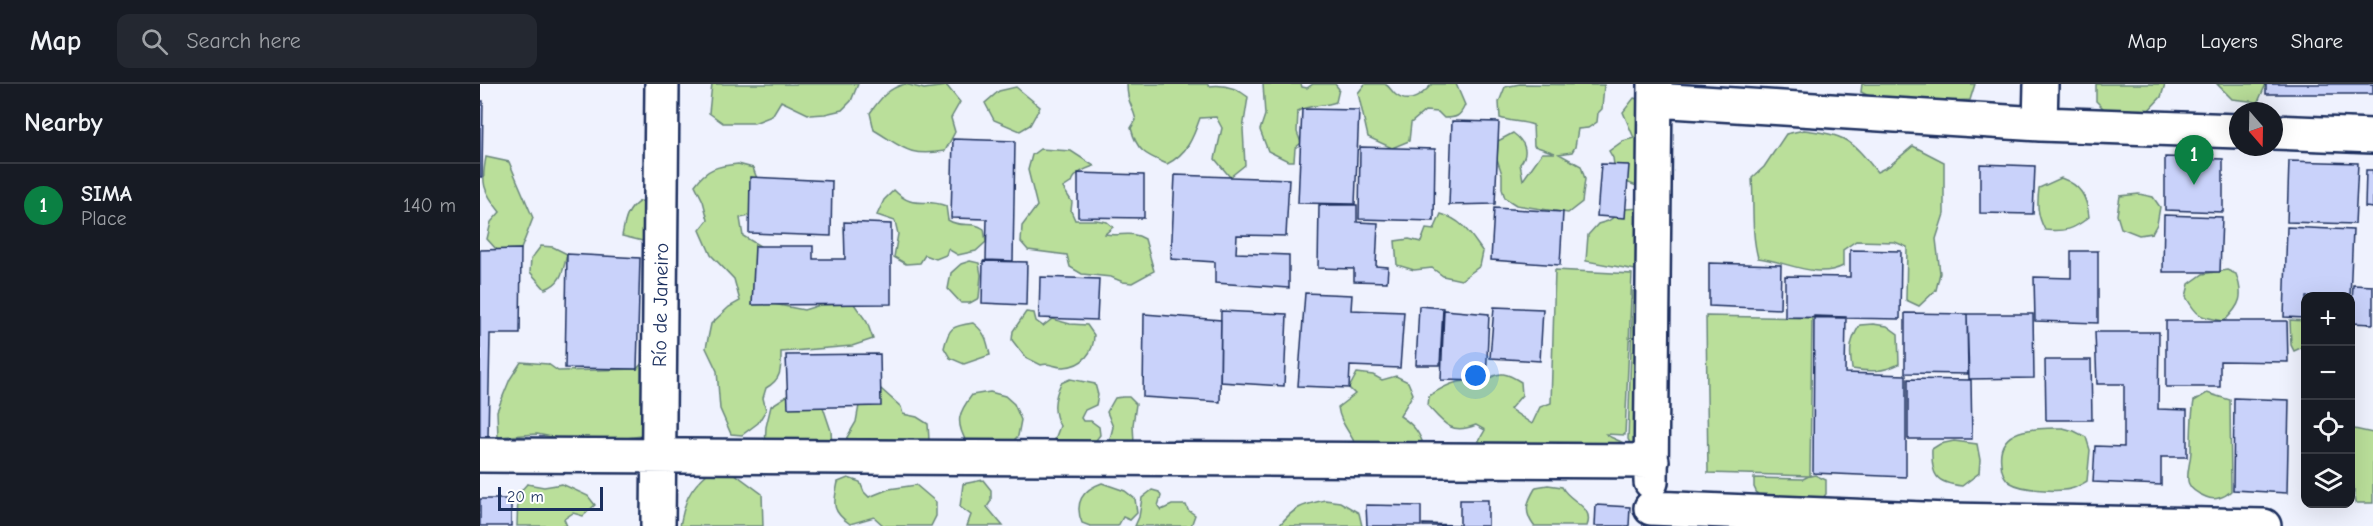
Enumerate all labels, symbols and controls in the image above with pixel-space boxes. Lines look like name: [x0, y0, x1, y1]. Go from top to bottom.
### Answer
search box: [117, 14, 537, 68]
text: Map: [30, 25, 81, 57]
icon: search: [138, 25, 171, 58]
text: Search here: [186, 28, 301, 54]
text: Map: [2128, 29, 2167, 53]
text: Layers: [2200, 29, 2258, 53]
text: Share: [2291, 29, 2343, 53]
north arrow: [2229, 102, 2283, 156]
text: Nearby: [24, 108, 103, 138]
pin: 1: [2174, 135, 2214, 185]
text: SIMA: [81, 181, 132, 207]
text: 1: [40, 194, 47, 217]
text: 140 m: [403, 194, 456, 217]
text: Place: [81, 207, 127, 230]
street label: Río de Janeiro: [648, 243, 673, 367]
map controls: [2301, 292, 2355, 508]
button: +: [2301, 292, 2355, 346]
button: −: [2301, 346, 2355, 400]
your location: [1461, 361, 1490, 390]
button: locate: [2301, 400, 2355, 454]
button: layers: [2301, 454, 2355, 508]
scale bar: [498, 484, 603, 512]
text: 20 m: [507, 488, 544, 506]

